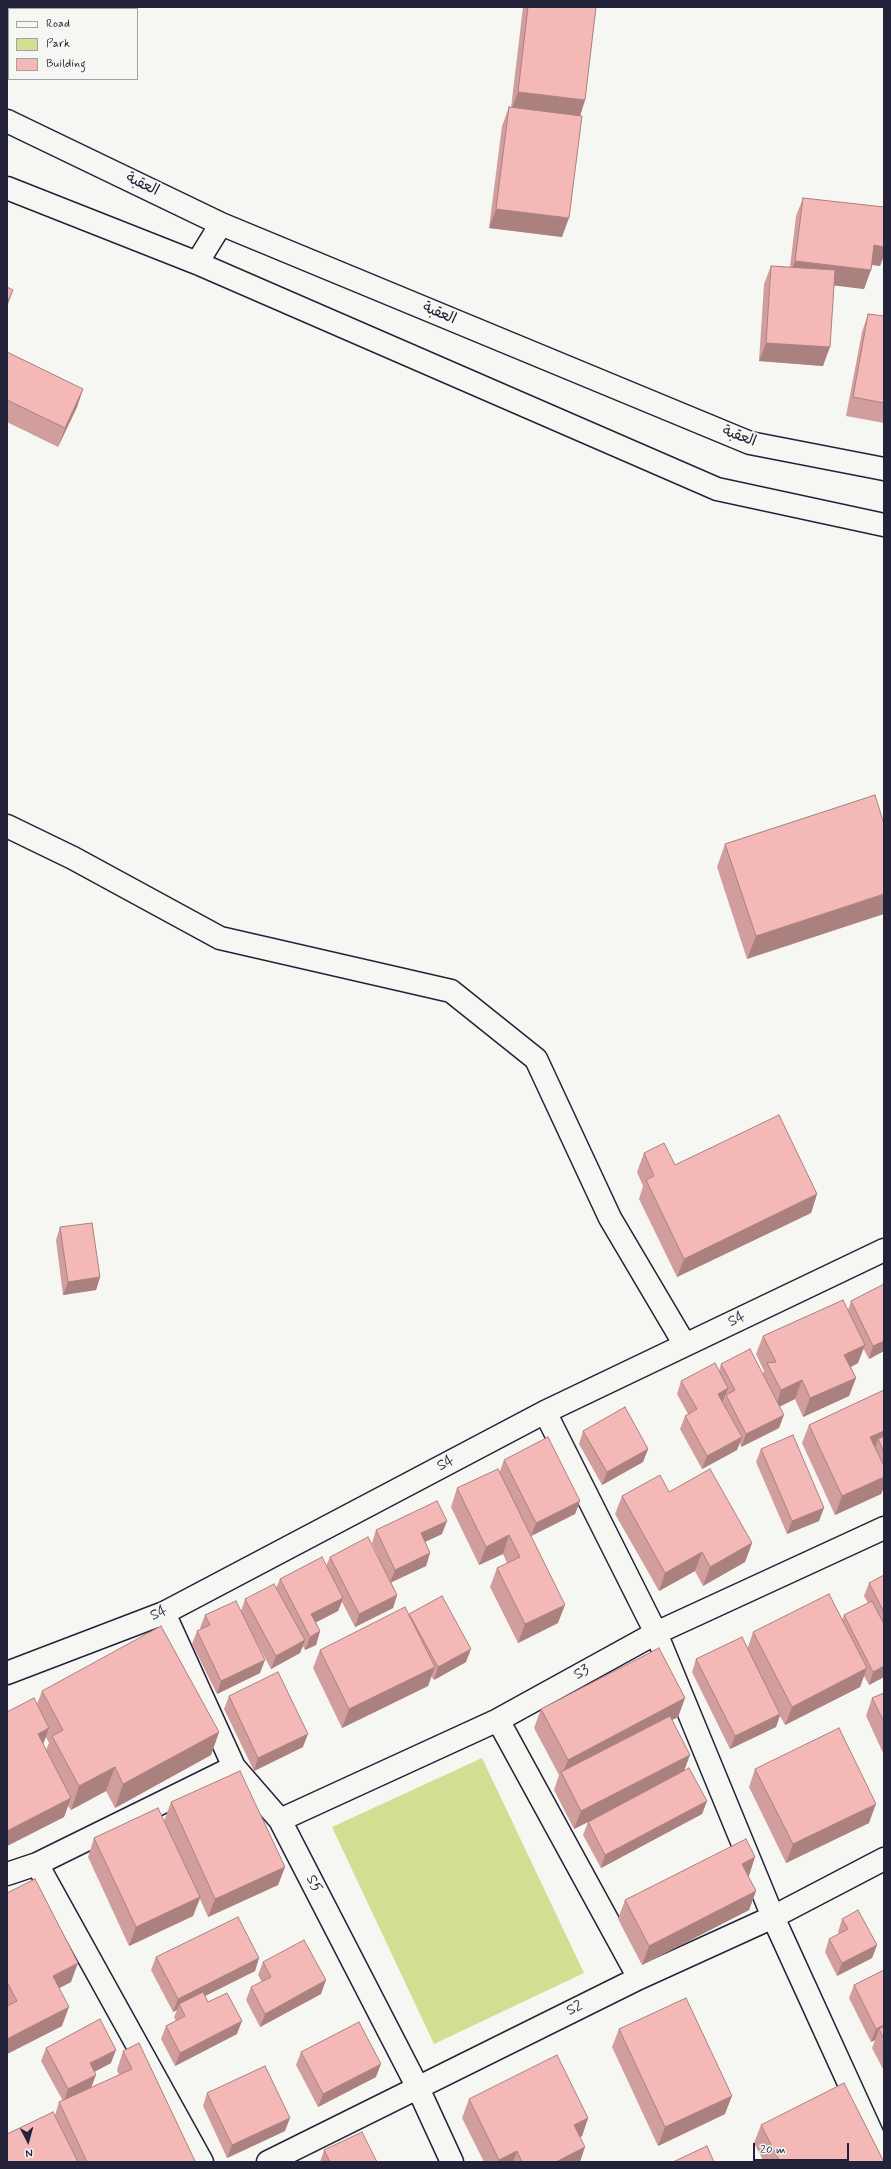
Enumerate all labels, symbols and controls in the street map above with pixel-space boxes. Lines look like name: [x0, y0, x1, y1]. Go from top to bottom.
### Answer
legend: [8, 8, 138, 80]
text: Road: [46, 16, 70, 32]
text: Park: [46, 36, 70, 52]
text: Building: [46, 56, 86, 72]
street label: العقبة: [122, 169, 162, 201]
street label: العقبة: [419, 299, 459, 329]
street label: العقبة: [720, 423, 758, 451]
street label: S4: [725, 1308, 749, 1332]
street label: S4: [434, 1452, 458, 1476]
street label: S4: [148, 1602, 170, 1626]
street label: S3: [571, 1661, 593, 1685]
street label: S5: [301, 1872, 325, 1896]
street label: S2: [564, 1997, 586, 2021]
north arrow: [8, 2121, 48, 2161]
scale bar: [755, 2135, 851, 2161]
text: 20 m: [760, 2142, 786, 2158]
text: N: [25, 2146, 34, 2160]

